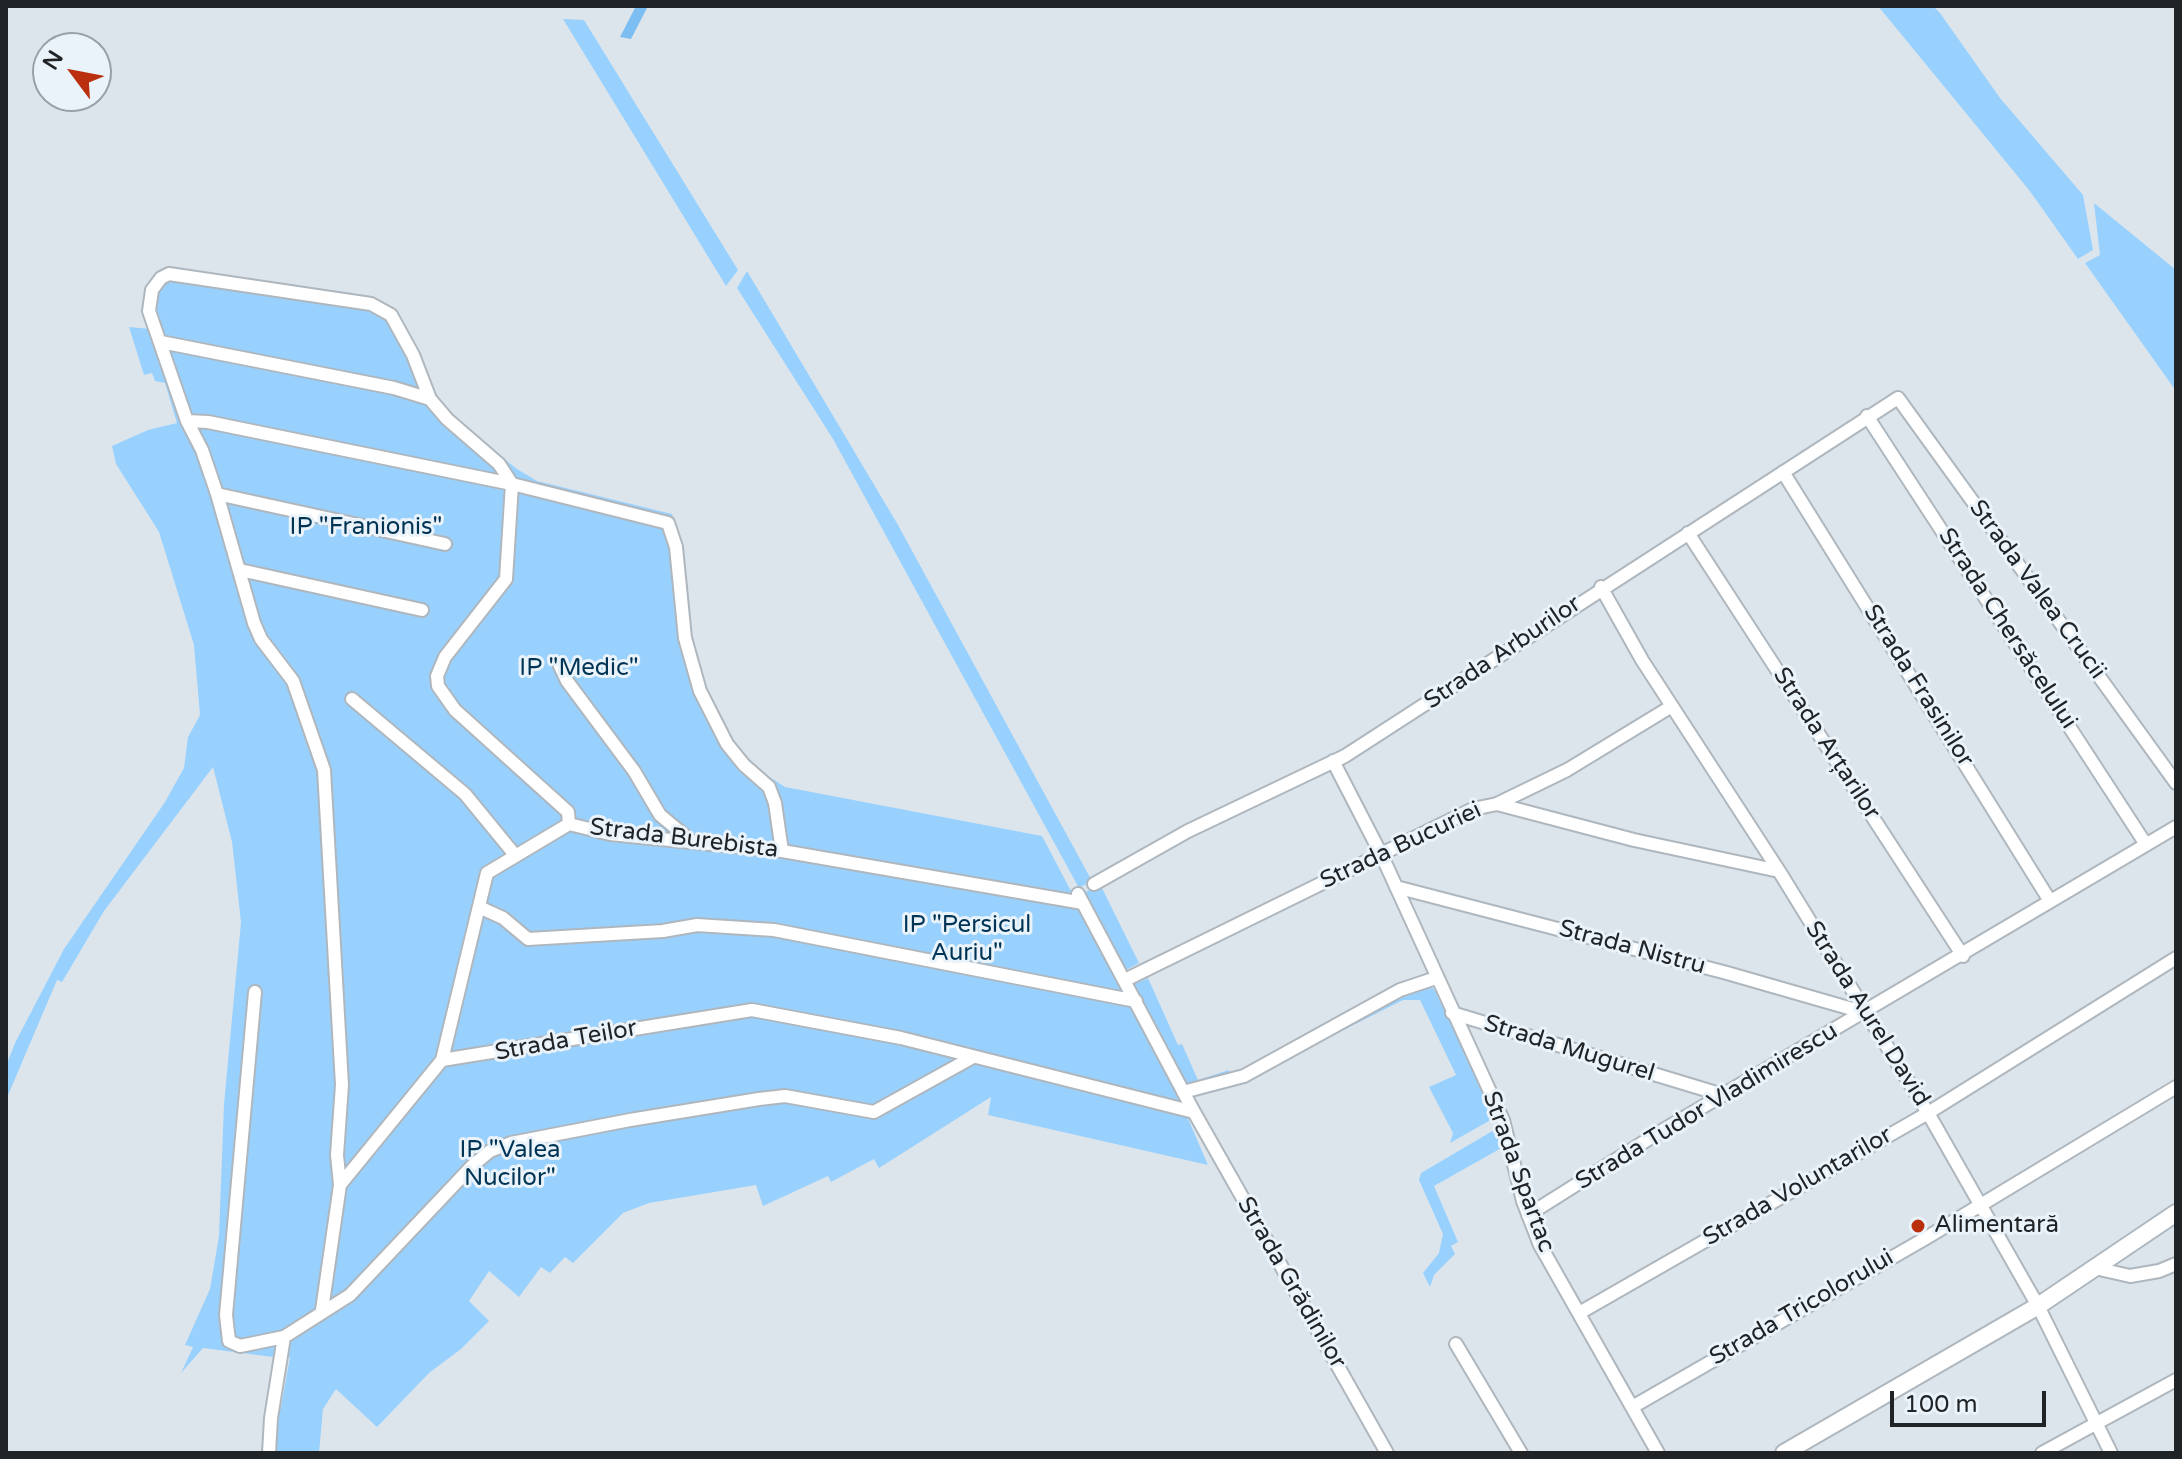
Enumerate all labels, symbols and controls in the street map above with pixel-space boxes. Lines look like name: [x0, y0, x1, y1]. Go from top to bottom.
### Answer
north arrow: [32, 32, 112, 112]
text: N: [38, 46, 69, 75]
street label: Strada Valea Crucii: [1962, 495, 2112, 685]
park label: IP "Franionis": [290, 514, 442, 542]
street label: Strada Chersăcelului: [1931, 523, 2083, 735]
street label: Strada Arburilor: [1419, 590, 1587, 716]
street label: Strada Frasinilor: [1857, 600, 1979, 772]
park label: IP "Medic": [519, 655, 639, 683]
street label: Strada Arțarilor: [1766, 663, 1886, 825]
street label: Strada Bucuriei: [1316, 796, 1486, 896]
street label: Strada Burebista: [588, 813, 780, 865]
park label: IP "Persicul Auriu": [903, 912, 1031, 968]
street label: Strada Nistru: [1556, 915, 1708, 981]
street label: Strada Aurel David: [1798, 916, 1936, 1112]
street label: Strada Mugurel: [1480, 1009, 1658, 1089]
street label: Strada Teilor: [493, 1014, 639, 1068]
street label: Strada Tudor Vladimirescu: [1571, 1017, 1843, 1197]
street label: Strada Spartac: [1476, 1088, 1560, 1256]
street label: Strada Voluntarilor: [1698, 1121, 1898, 1253]
park label: IP "Valea Nucilor": [460, 1137, 560, 1193]
street label: Strada Grădinilor: [1230, 1192, 1352, 1374]
place label: Alimentară: [1934, 1212, 2059, 1240]
marker: Alimentară: [1909, 1217, 1927, 1235]
street label: Strada Tricolorului: [1705, 1244, 1899, 1372]
scale bar: [1894, 1375, 2050, 1425]
text: 100 m: [1904, 1390, 1978, 1419]

